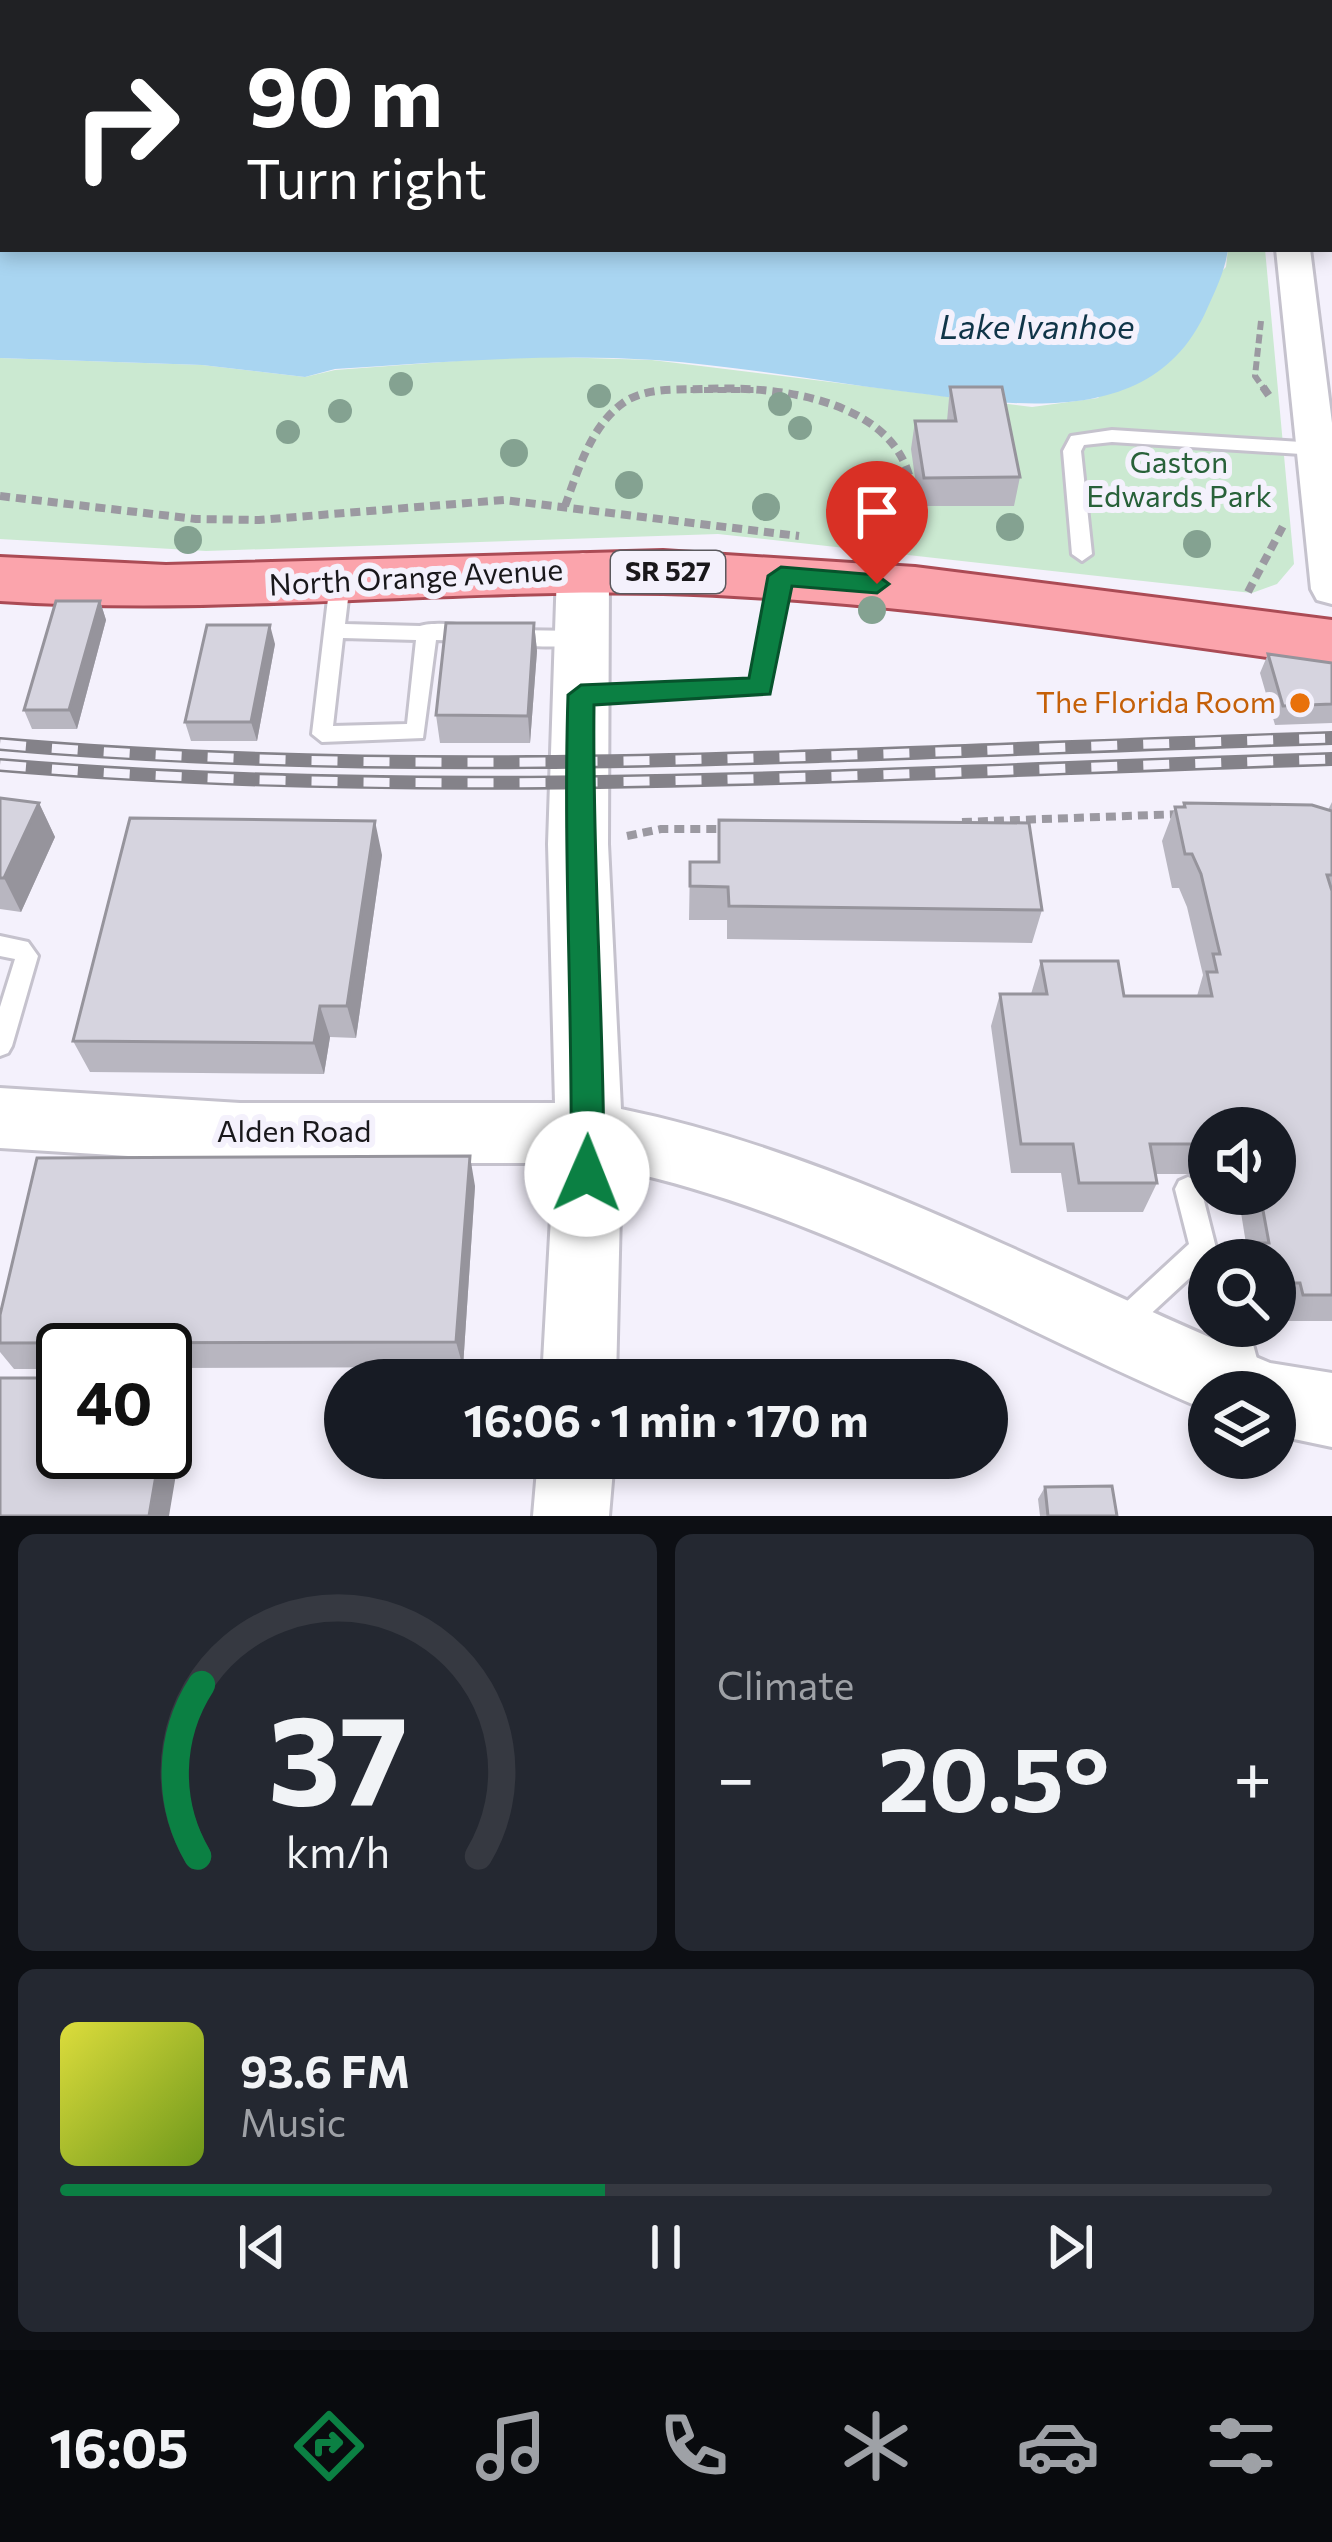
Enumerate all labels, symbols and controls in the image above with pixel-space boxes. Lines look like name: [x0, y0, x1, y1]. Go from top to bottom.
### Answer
text: 90 m: [246, 42, 443, 144]
icon: right: [48, 48, 204, 204]
text: Turn right: [246, 144, 487, 210]
water label: Lake Ivanhoe: [939, 305, 1135, 346]
park label: Gaston Edwards Park: [1086, 442, 1272, 513]
pin: [826, 461, 928, 584]
icon: arrive: [844, 479, 910, 545]
street label: North Orange Avenue: [268, 549, 564, 602]
road number: SR 527: [611, 551, 725, 593]
place label: The Florida Room: [1036, 682, 1276, 719]
marker: The Florida Room: [1287, 690, 1313, 716]
map controls: [1188, 1107, 1296, 1479]
button: sound: [1188, 1107, 1296, 1215]
street label: Alden Road: [217, 1111, 371, 1148]
position arrow: [524, 1111, 650, 1237]
button: search: [1188, 1239, 1296, 1347]
speed limit sign: 40: [36, 1323, 192, 1479]
button: layers: [1188, 1371, 1296, 1479]
text: 16:06 · 1 min · 170 m: [463, 1391, 869, 1446]
text: Climate: [717, 1660, 854, 1708]
text: 37: [267, 1678, 408, 1831]
text: 20.5°: [878, 1720, 1109, 1831]
text: −: [717, 1735, 755, 1816]
text: +: [1233, 1735, 1272, 1816]
text: km/h: [285, 1823, 390, 1876]
text: 93.6 FM: [240, 2042, 410, 2097]
text: Music: [240, 2097, 346, 2145]
icon: previous: [229, 2214, 295, 2280]
icon: pause: [633, 2214, 699, 2280]
icon: next: [1037, 2214, 1103, 2280]
icon: directions: [287, 2404, 371, 2488]
icon: music: [469, 2404, 553, 2488]
icon: phone: [652, 2404, 736, 2488]
icon: climate: [834, 2404, 918, 2488]
icon: car: [1016, 2404, 1100, 2488]
icon: filters: [1199, 2404, 1283, 2488]
text: 16:05: [49, 2413, 189, 2479]

